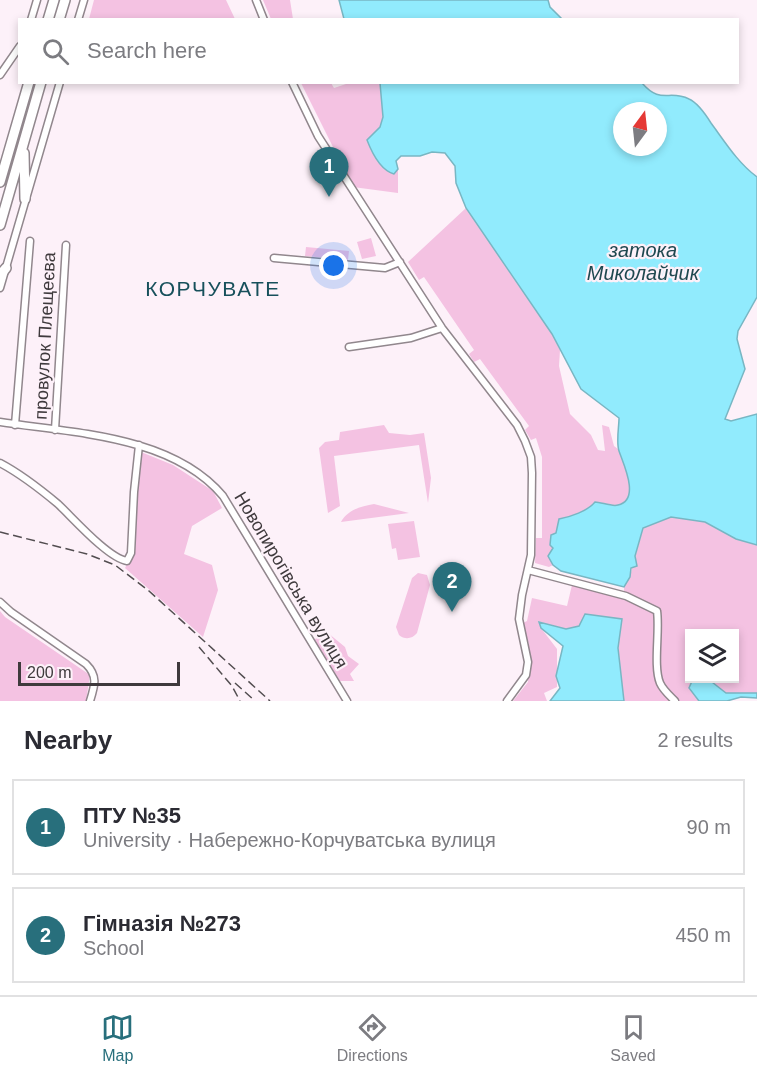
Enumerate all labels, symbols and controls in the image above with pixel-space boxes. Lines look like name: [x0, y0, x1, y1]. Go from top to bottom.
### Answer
search box: [18, 18, 739, 84]
icon: search: [39, 35, 72, 68]
text: Search here: [87, 38, 207, 63]
north arrow: [613, 102, 667, 156]
pin: 1: [310, 148, 348, 197]
water label: затока Миколайчик: [587, 239, 701, 284]
street label: провулок Плещеєва: [31, 251, 59, 420]
your location: [319, 251, 348, 280]
district label: КОРЧУВАТЕ: [145, 277, 281, 300]
street label: Новопирогівська вулиця: [230, 488, 352, 672]
pin: 2: [432, 562, 472, 612]
map controls: [685, 629, 739, 683]
button: layers: [685, 629, 739, 683]
scale bar: [18, 659, 180, 686]
text: 200 m: [27, 664, 71, 681]
text: Nearby: [24, 725, 112, 755]
text: 2 results: [657, 729, 733, 751]
text: ПТУ №35: [83, 803, 181, 828]
text: 1: [40, 816, 51, 838]
text: 90 m: [687, 816, 731, 838]
text: University · Набережно-Корчуватська вулиця: [83, 829, 496, 851]
text: Гімназія №273: [83, 911, 241, 936]
text: 2: [40, 924, 51, 946]
text: 450 m: [675, 924, 731, 946]
text: School: [83, 937, 144, 959]
tab: Map: [101, 1011, 134, 1065]
tab: Directions: [337, 1011, 408, 1065]
tab: Saved: [610, 1011, 656, 1065]

